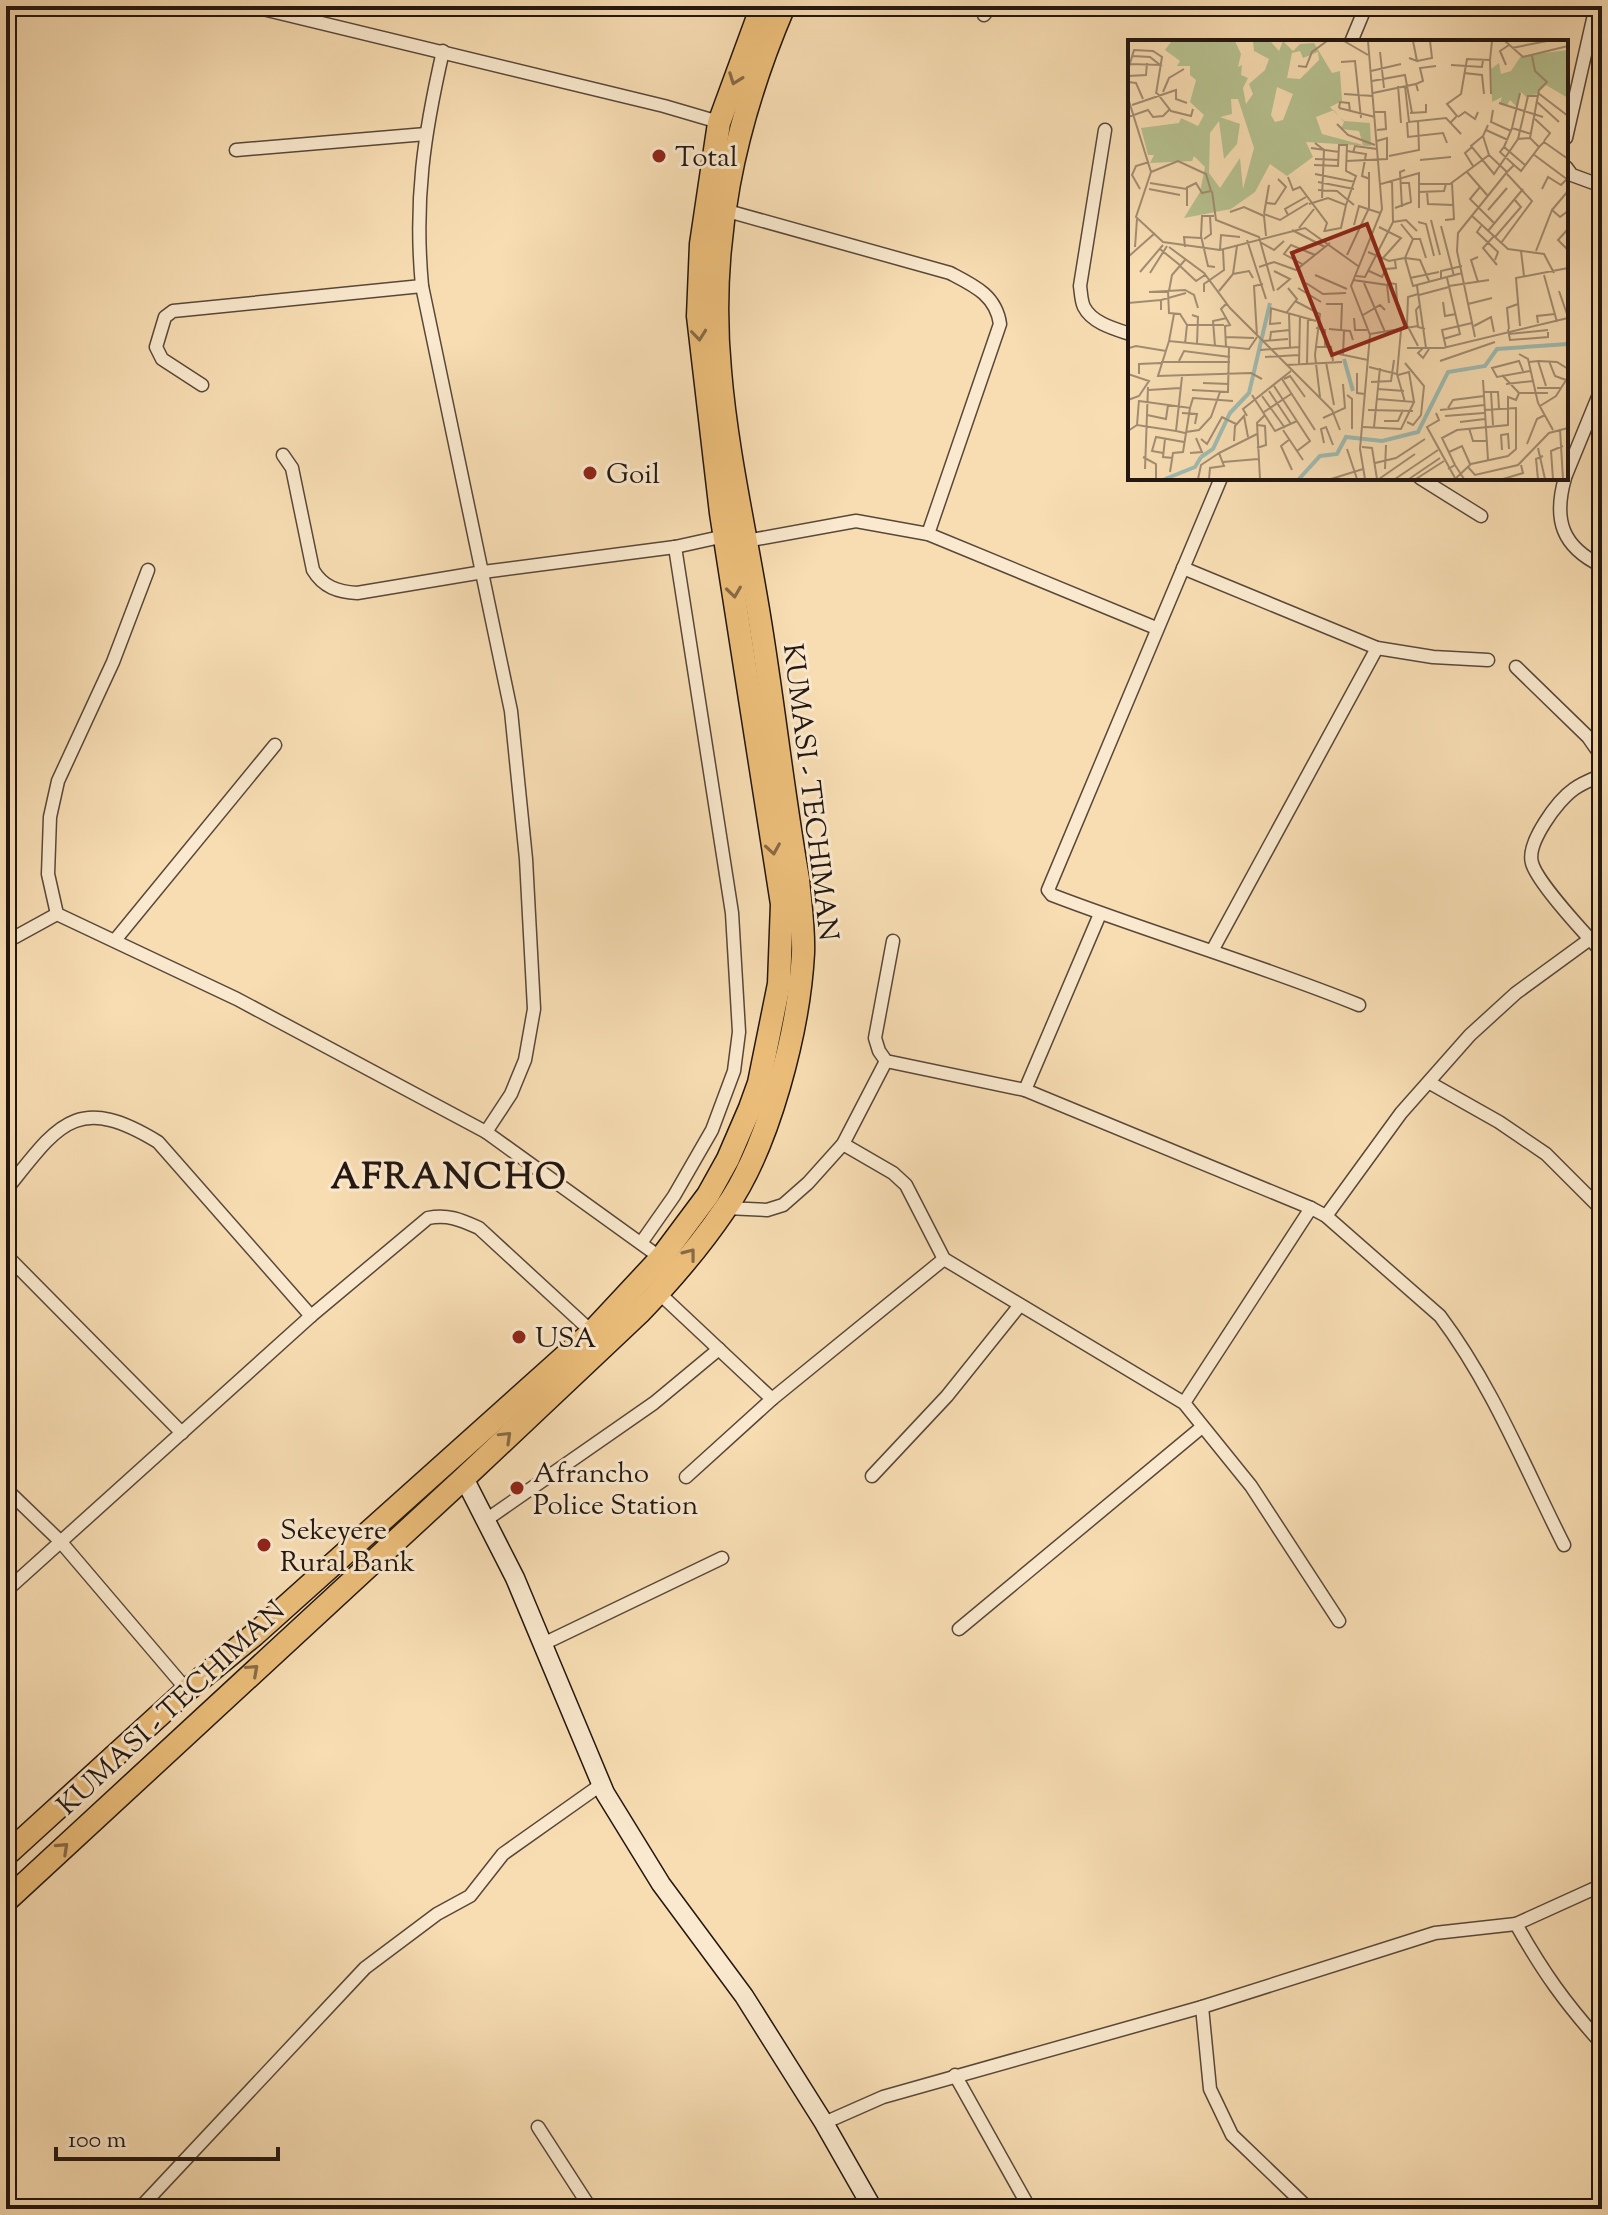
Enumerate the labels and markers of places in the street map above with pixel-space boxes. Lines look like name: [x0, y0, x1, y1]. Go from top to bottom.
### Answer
place label: Total: [675, 139, 738, 179]
marker: Total: [650, 147, 668, 165]
place label: Goil: [606, 456, 660, 496]
marker: Goil: [581, 464, 599, 482]
place label: USA: [535, 1320, 597, 1360]
marker: USA: [510, 1328, 528, 1346]
place label: Afrancho Police Station: [533, 1455, 698, 1527]
marker: Afrancho Police Station: [508, 1479, 526, 1497]
place label: Sekeyere Rural Bank: [280, 1512, 415, 1584]
marker: Sekeyere Rural Bank: [255, 1536, 273, 1554]

